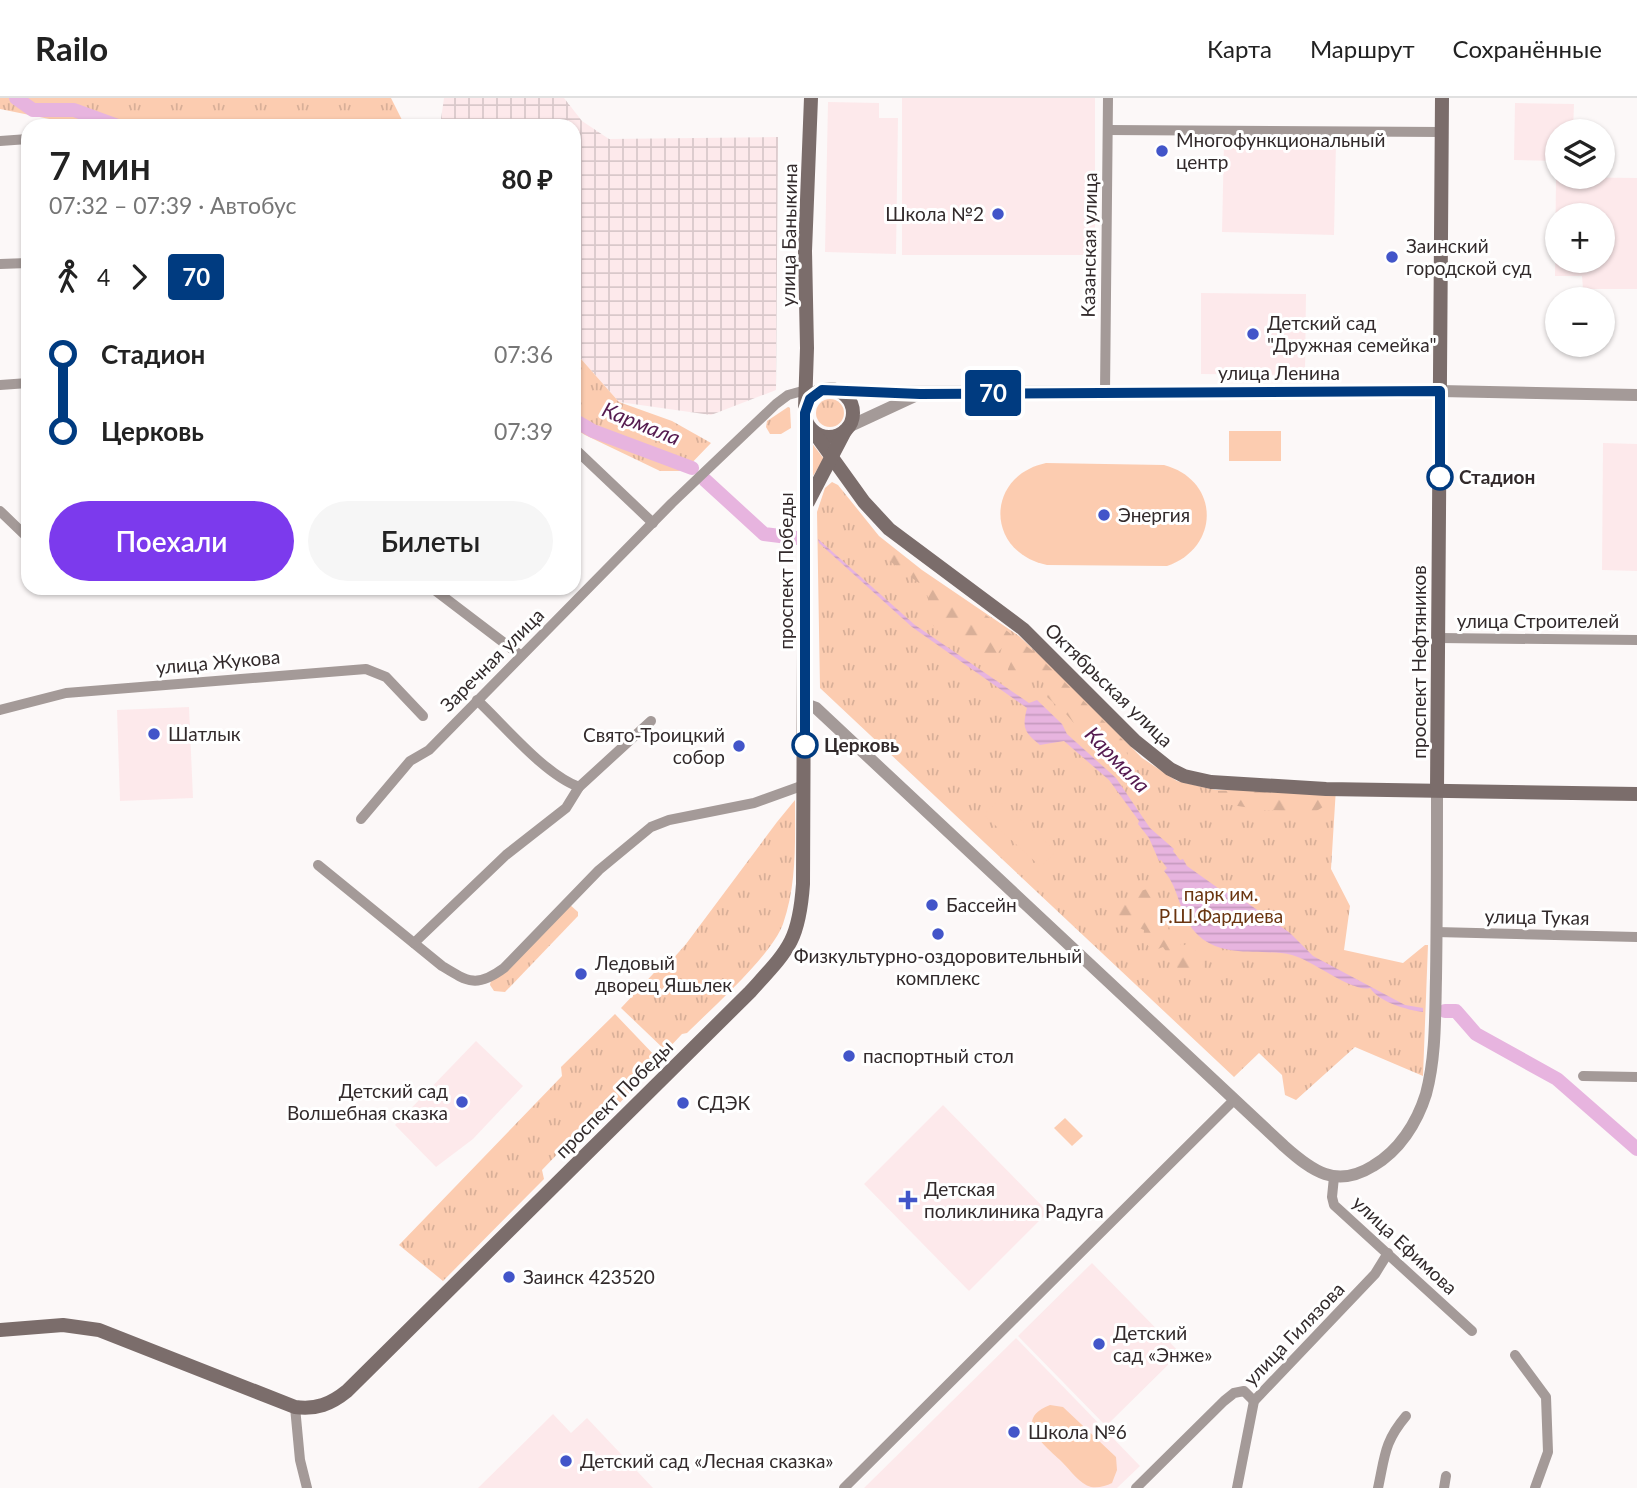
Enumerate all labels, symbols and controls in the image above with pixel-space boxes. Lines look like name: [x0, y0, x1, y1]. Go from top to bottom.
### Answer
text: Railo: [35, 28, 108, 68]
text: Карта: [1207, 34, 1272, 63]
text: Маршрут: [1310, 34, 1415, 63]
text: Сохранённые: [1453, 34, 1602, 63]
map controls: [1545, 119, 1615, 357]
button: layers: [1545, 119, 1615, 189]
place label: Многофункциональный центр: [1176, 128, 1385, 173]
text: 7 мин: [49, 142, 151, 188]
marker: Многофункциональный центр: [1154, 143, 1170, 159]
text: 80 ₽: [501, 163, 553, 195]
street label: улица Баныкина: [776, 163, 801, 307]
street label: Казанская улица: [1076, 172, 1101, 318]
text: 07:32 – 07:39 · Автобус: [49, 191, 297, 219]
place label: Школа №2: [885, 202, 984, 225]
button: +: [1545, 203, 1615, 273]
marker: Школа №2: [990, 206, 1006, 222]
place label: Заинский городской суд: [1406, 234, 1532, 279]
marker: Заинский городской суд: [1384, 249, 1400, 265]
icon: walk: [49, 258, 87, 296]
icon: forward: [120, 258, 158, 296]
text: 70: [182, 262, 210, 291]
text: 4: [97, 263, 110, 291]
button: −: [1545, 287, 1615, 357]
place label: Детский сад "Дружная семейка": [1267, 311, 1437, 356]
marker: Детский сад "Дружная семейка": [1245, 326, 1261, 342]
text: Стадион: [101, 338, 205, 370]
text: 07:36: [494, 340, 553, 368]
street label: улица Ленина: [1218, 361, 1340, 384]
line badge: 70: [962, 370, 1024, 416]
text: 70: [979, 378, 1007, 407]
water label: Кармала: [599, 396, 684, 450]
text: Церковь: [101, 415, 204, 447]
text: 07:39: [494, 417, 553, 445]
marker: Стадион: [1427, 464, 1453, 490]
place label: Стадион: [1459, 465, 1535, 488]
street label: проспект Победы: [774, 492, 797, 650]
button: Поехали: [49, 501, 294, 581]
button: Билеты: [308, 501, 553, 581]
place label: Энергия: [1118, 503, 1190, 526]
marker: Энергия: [1096, 507, 1112, 523]
street label: проспект Нефтяников: [1407, 565, 1430, 759]
street label: Заречная улица: [435, 603, 548, 716]
street label: улица Строителей: [1457, 609, 1619, 632]
street label: Октябрьская улица: [1041, 618, 1178, 752]
street label: улица Жукова: [155, 645, 281, 678]
water label: Кармала: [1081, 721, 1155, 797]
place label: Шатлык: [168, 722, 241, 745]
place label: Свято-Троицкий собор: [583, 723, 725, 768]
marker: Шатлык: [146, 726, 162, 742]
marker: Церковь: [792, 732, 818, 758]
place label: Церковь: [824, 733, 899, 756]
marker: Свято-Троицкий собор: [731, 738, 747, 754]
park label: парк им. Р.Ш.Фардиева: [1159, 882, 1283, 927]
place label: Бассейн: [946, 893, 1017, 916]
marker: Бассейн: [924, 897, 940, 913]
street label: улица Тукая: [1484, 904, 1590, 929]
marker: Физкультурно-оздоровительный комплекс: [930, 926, 946, 942]
place label: Физкультурно-оздоровительный комплекс: [794, 944, 1082, 989]
place label: Ледовый дворец Яшьлек: [594, 951, 732, 996]
marker: Ледовый дворец Яшьлек: [573, 966, 589, 982]
street label: проспект Победы: [550, 1035, 677, 1162]
place label: паспортный стол: [863, 1044, 1014, 1067]
marker: паспортный стол: [841, 1048, 857, 1064]
place label: Детский сад Волшебная сказка: [287, 1079, 448, 1124]
place label: СДЭК: [697, 1091, 750, 1114]
marker: Детский сад Волшебная сказка: [454, 1094, 470, 1110]
marker: СДЭК: [675, 1095, 691, 1111]
place label: Детская поликлиника Радуга: [924, 1177, 1104, 1222]
marker: Детская поликлиника Радуга: [898, 1190, 918, 1210]
street label: улица Ефимова: [1348, 1190, 1462, 1299]
place label: Заинск 423520: [523, 1265, 655, 1288]
marker: Заинск 423520: [501, 1269, 517, 1285]
street label: улица Гилязова: [1239, 1277, 1349, 1390]
place label: Детский сад «Энже»: [1113, 1321, 1212, 1366]
marker: Детский сад «Энже»: [1091, 1336, 1107, 1352]
place label: Школа №6: [1028, 1420, 1127, 1443]
marker: Школа №6: [1006, 1424, 1022, 1440]
place label: Детский сад «Лесная сказка»: [580, 1449, 834, 1472]
marker: Детский сад «Лесная сказка»: [558, 1453, 574, 1469]

